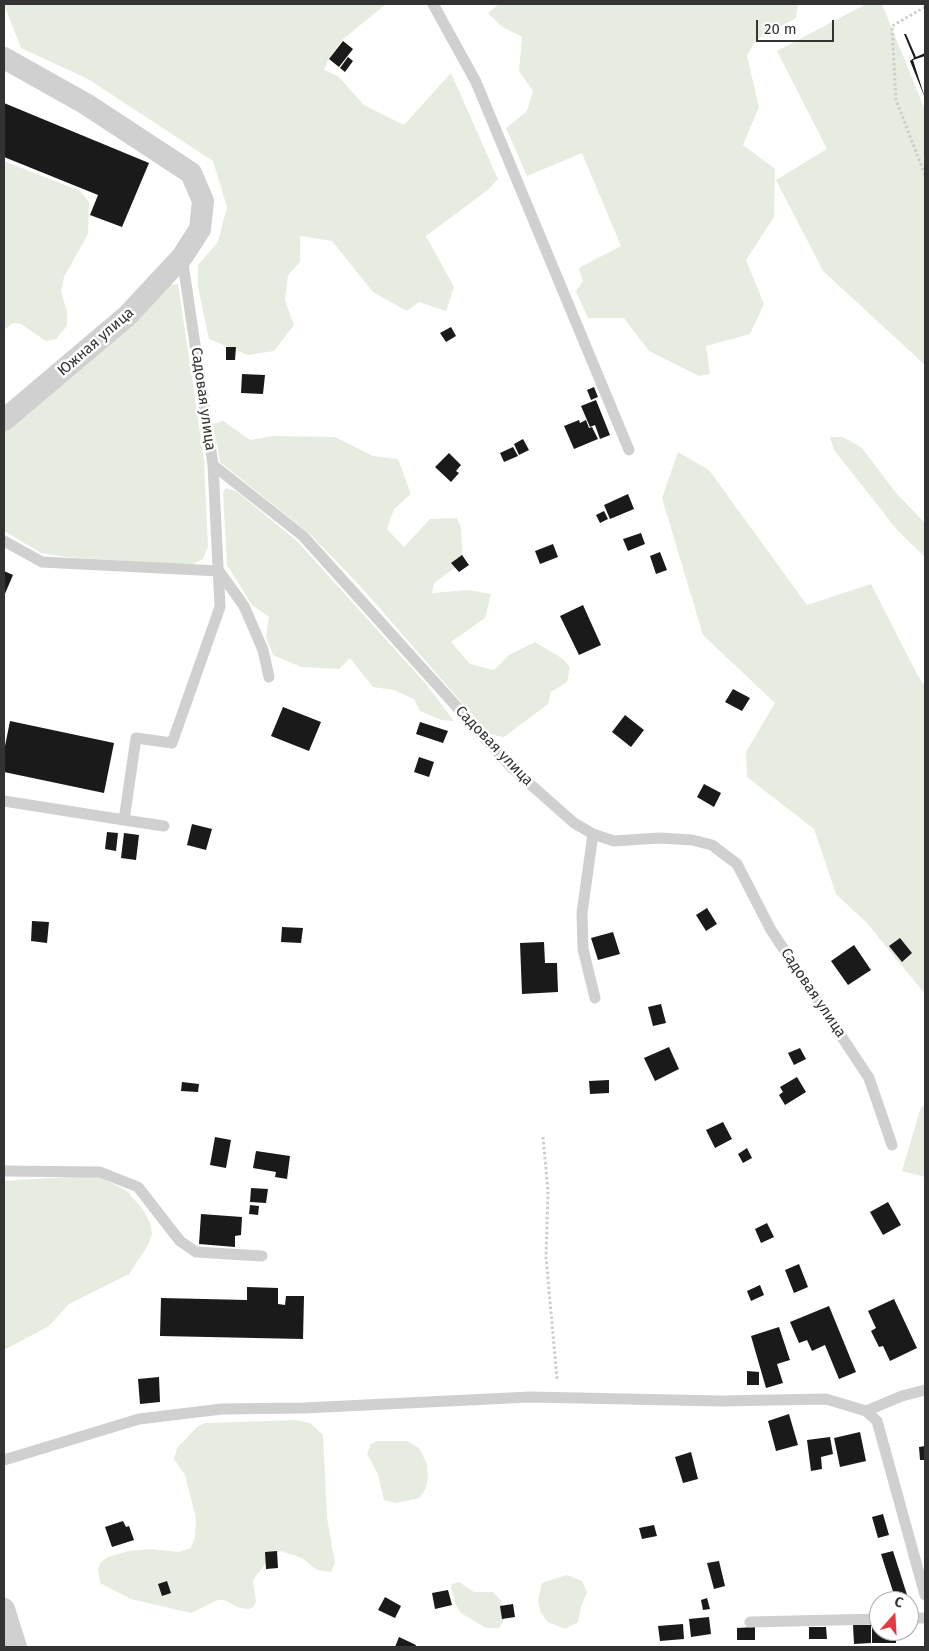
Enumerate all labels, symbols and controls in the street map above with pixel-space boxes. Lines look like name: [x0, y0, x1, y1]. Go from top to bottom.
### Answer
scale bar: [759, 10, 836, 42]
text: 20 m: [764, 20, 797, 38]
street label: Южная улица: [54, 304, 138, 380]
street label: Садовая улица: [187, 346, 219, 452]
street label: Садовая улица: [451, 702, 537, 790]
street label: Садовая улица: [776, 945, 850, 1041]
north arrow: [869, 1591, 919, 1641]
text: С: [892, 1593, 905, 1612]

